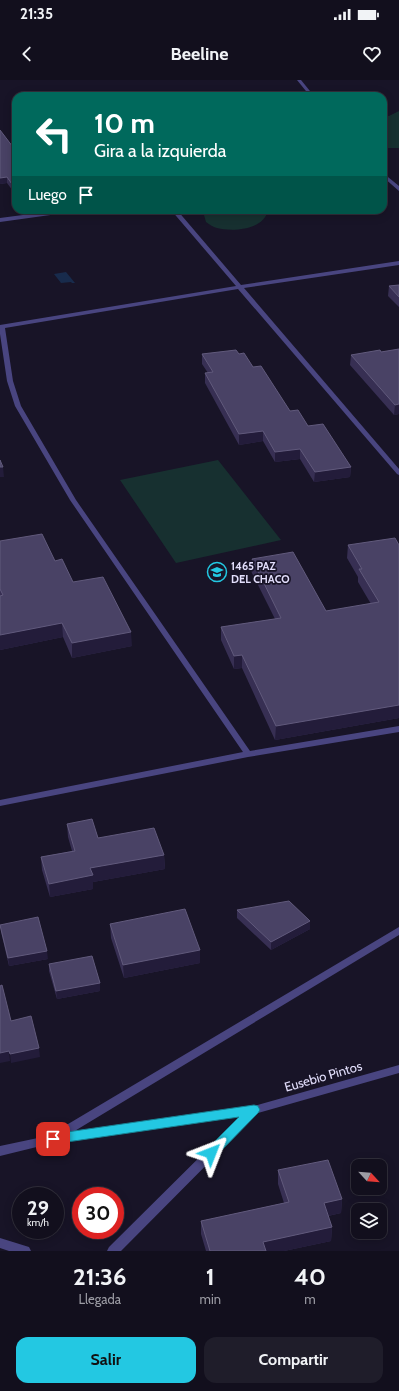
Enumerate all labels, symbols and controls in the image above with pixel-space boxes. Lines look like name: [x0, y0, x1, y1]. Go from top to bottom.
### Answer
text: 21:35: [20, 5, 53, 23]
icon: back: [16, 43, 38, 65]
text: Beeline: [170, 43, 229, 65]
icon: heart: [361, 43, 383, 65]
text: 10 m: [94, 106, 155, 140]
icon: left: [28, 108, 80, 160]
text: Gira a la izquierda: [94, 140, 226, 162]
icon: arrive: [75, 184, 97, 206]
text: Luego: [28, 186, 67, 204]
place label: 1465 PAZ DEL CHACO: [231, 559, 290, 586]
school or university icon: 1465 PAZ DEL CHACO: [206, 561, 228, 583]
street label: Eusebio Pintos: [282, 1057, 364, 1095]
pin: [36, 1122, 70, 1156]
icon: arrive: [42, 1128, 64, 1150]
position arrow: [190, 1132, 232, 1174]
north arrow: [351, 1159, 387, 1195]
map controls: [351, 1159, 387, 1239]
speed limit sign: 30: [72, 1187, 124, 1239]
text: 29: [27, 1196, 49, 1220]
button: layers: [351, 1203, 387, 1239]
text: km/h: [27, 1216, 49, 1229]
text: 21:36: [73, 1262, 126, 1291]
text: 1: [206, 1262, 215, 1291]
text: 40: [294, 1262, 326, 1291]
text: Llegada: [79, 1291, 121, 1307]
text: min: [200, 1291, 221, 1307]
text: m: [304, 1291, 316, 1307]
button: Salir: [16, 1337, 196, 1383]
button: Compartir: [204, 1337, 383, 1383]

